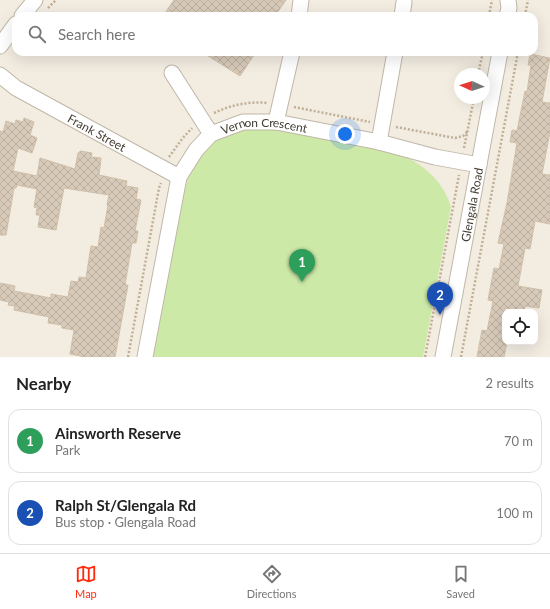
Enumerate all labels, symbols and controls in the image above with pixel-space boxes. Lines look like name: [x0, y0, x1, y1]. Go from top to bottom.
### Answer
search box: [12, 12, 538, 56]
icon: search: [26, 23, 48, 45]
text: Search here: [58, 25, 135, 43]
north arrow: [454, 68, 490, 104]
street label: Frank Street: [65, 110, 129, 155]
street label: Vernon Crescent: [219, 114, 309, 137]
your location: [335, 124, 355, 144]
street label: Glengala Road: [457, 166, 486, 243]
pin: 1: [289, 249, 315, 282]
pin: 2: [427, 282, 453, 315]
map controls: [502, 309, 538, 345]
button: locate: [502, 309, 538, 345]
text: Nearby: [16, 373, 71, 394]
text: 2 results: [486, 375, 534, 391]
text: Ainsworth Reserve: [55, 424, 181, 442]
text: 1: [26, 433, 34, 449]
text: 70 m: [504, 433, 533, 449]
text: Park: [55, 442, 80, 458]
text: Ralph St/Glengala Rd: [55, 496, 196, 514]
text: 2: [26, 505, 34, 521]
text: 100 m: [496, 505, 533, 521]
text: Bus stop · Glengala Road: [55, 514, 196, 530]
tab: Map: [75, 563, 97, 600]
tab: Directions: [247, 563, 296, 600]
tab: Saved: [446, 563, 475, 600]

